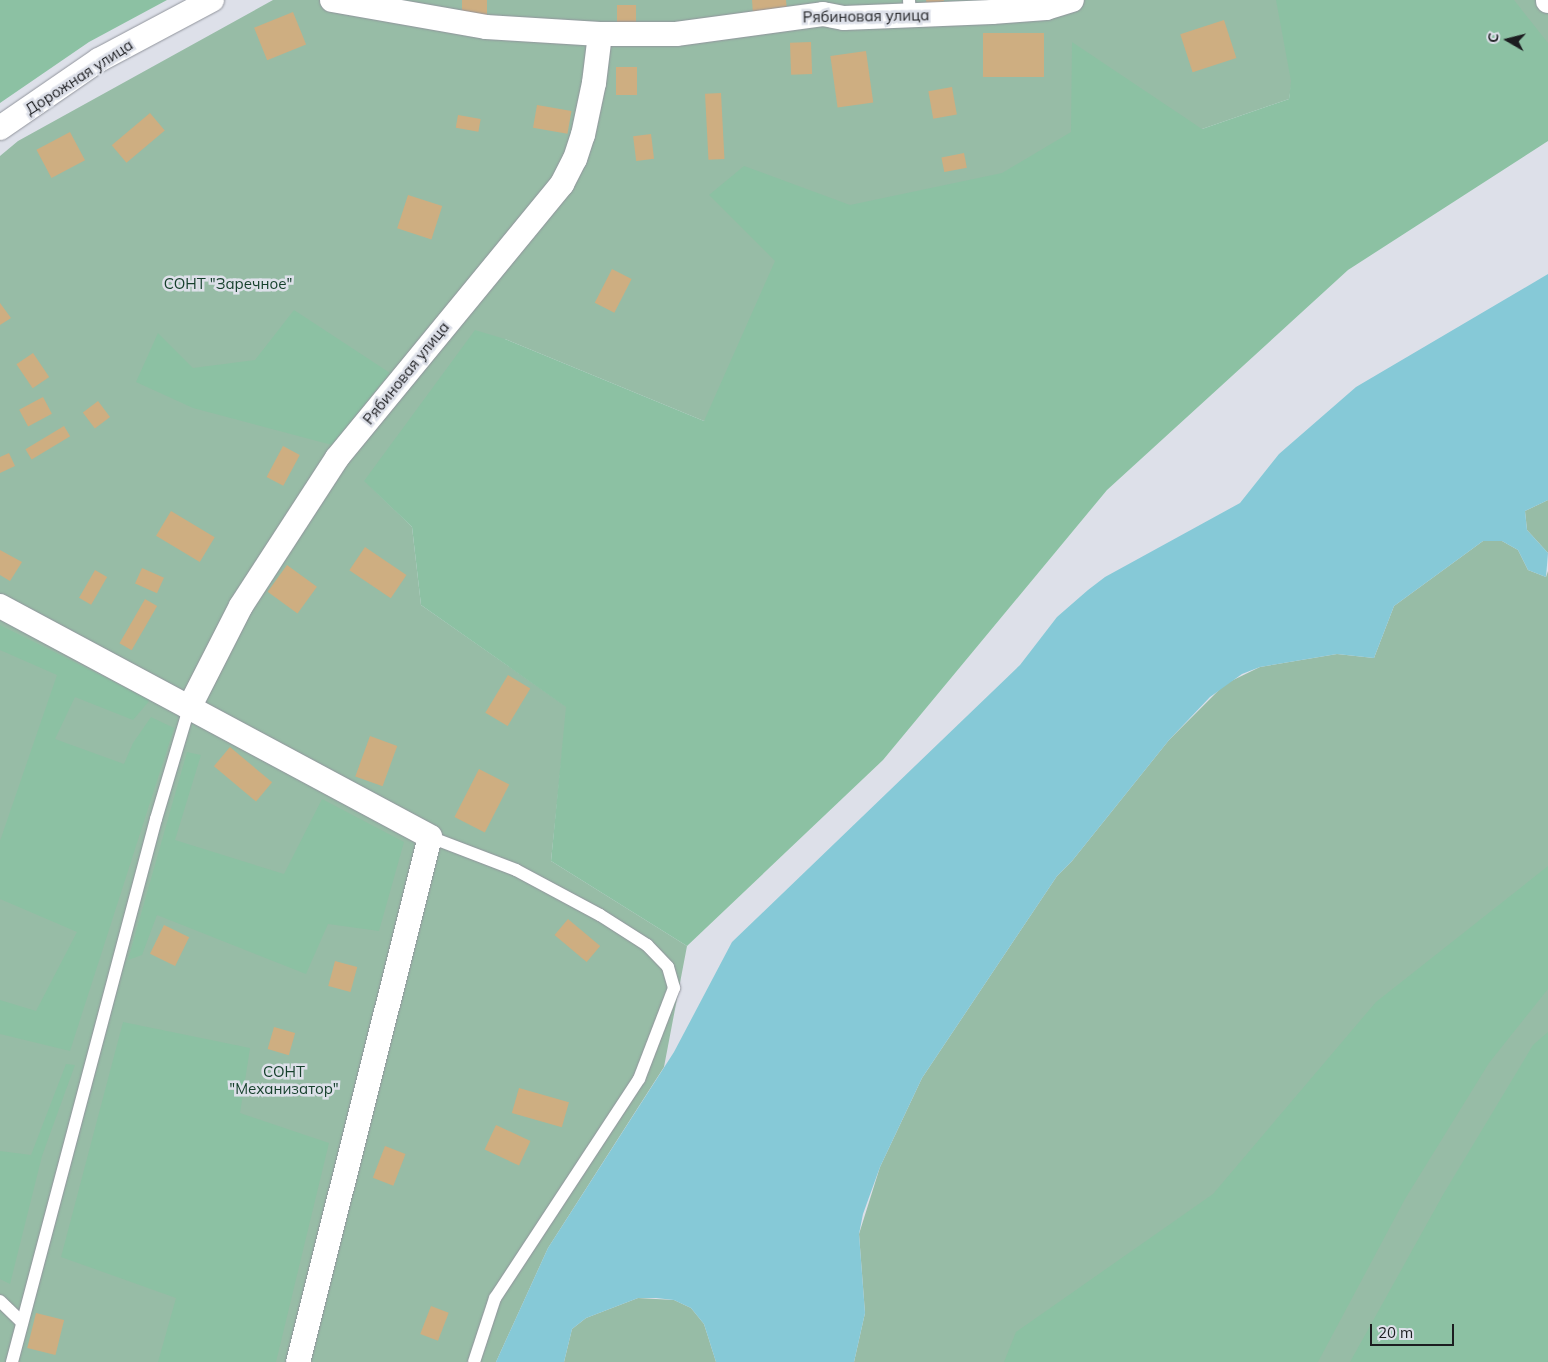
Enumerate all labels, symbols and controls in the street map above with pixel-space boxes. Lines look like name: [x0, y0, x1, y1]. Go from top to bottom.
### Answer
street label: Рябиновая улица: [802, 6, 930, 26]
north arrow: [1483, 15, 1533, 65]
text: С: [1484, 32, 1503, 44]
street label: Дорожная улица: [22, 35, 136, 119]
park label: СОНТ "Заречное": [164, 275, 292, 293]
street label: Рябиновая улица: [359, 318, 453, 428]
park label: СОНТ "Механизатор": [229, 1062, 339, 1097]
scale bar: [1373, 1314, 1457, 1346]
text: 20 m: [1378, 1323, 1413, 1342]

